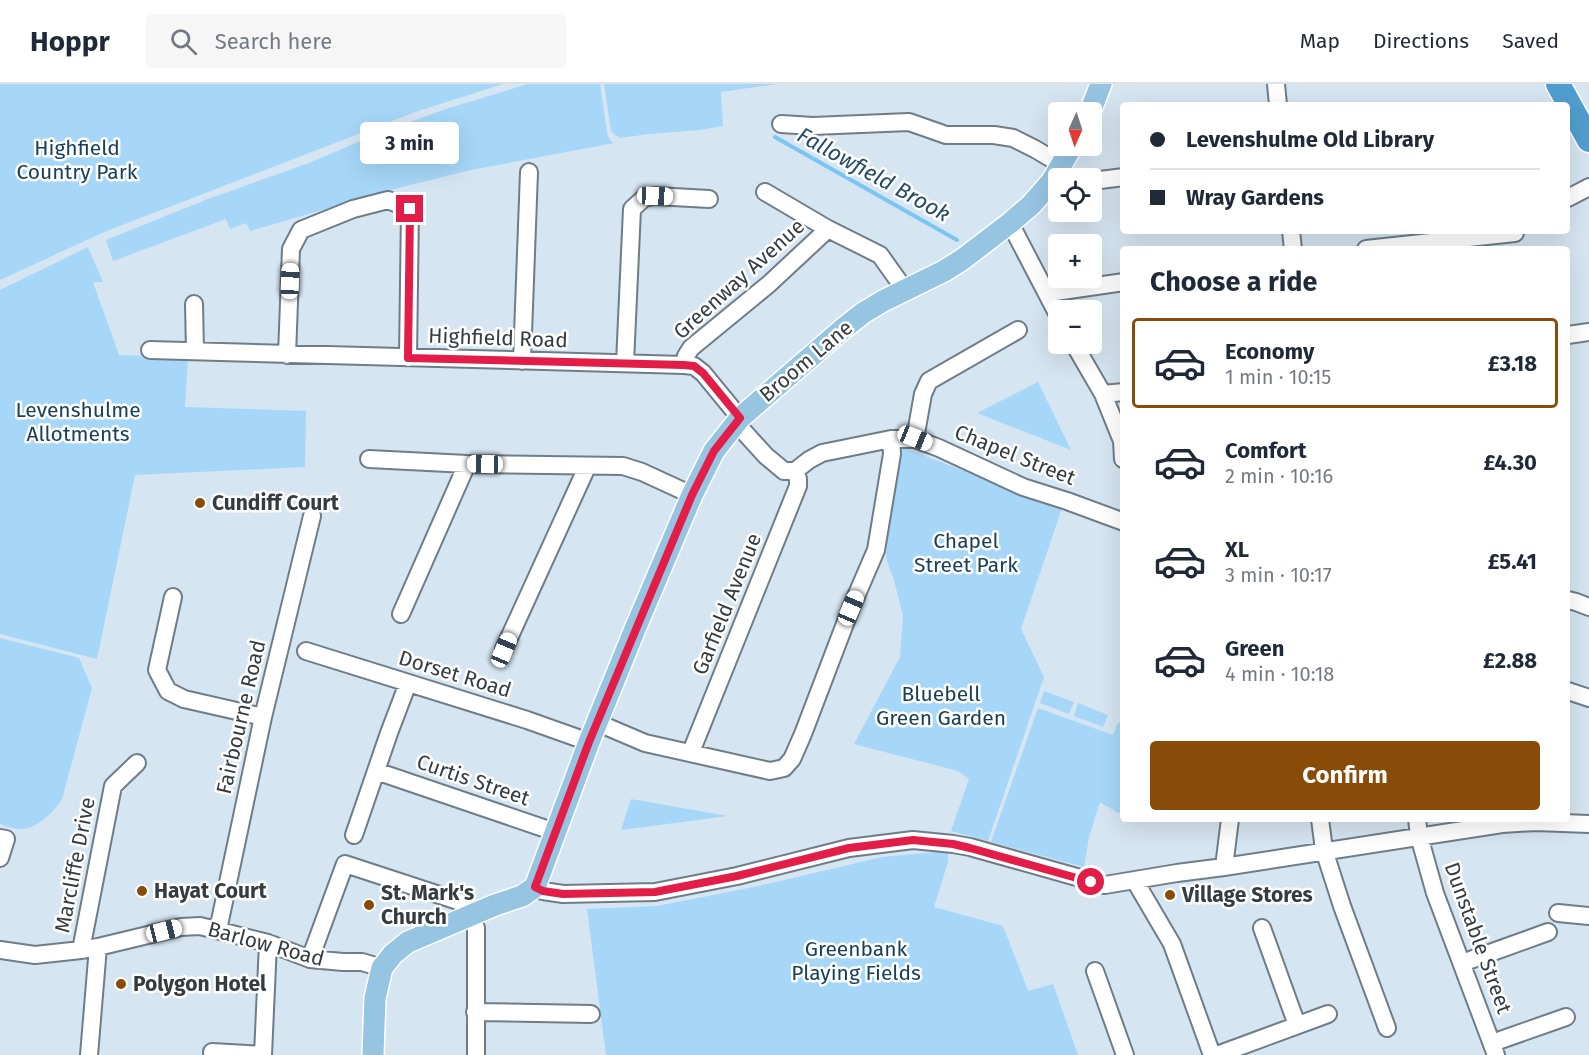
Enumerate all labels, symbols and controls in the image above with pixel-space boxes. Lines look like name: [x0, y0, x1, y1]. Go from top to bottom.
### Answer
search box: [146, 14, 566, 68]
text: Hoppr: [30, 25, 110, 58]
icon: search: [167, 25, 200, 58]
text: Search here: [215, 28, 332, 55]
text: Map: [1300, 28, 1340, 54]
text: Directions: [1373, 28, 1469, 54]
text: Saved: [1502, 28, 1559, 54]
north arrow: [1048, 102, 1102, 156]
map controls: [1048, 102, 1102, 354]
water label: Fallowfield Brook: [793, 121, 955, 228]
callout: 3 min: [360, 122, 460, 164]
text: Levenshulme Old Library: [1186, 126, 1434, 153]
text: 3 min: [385, 131, 434, 155]
park label: Highfield Country Park: [16, 135, 138, 185]
button: locate: [1048, 168, 1102, 222]
text: Wray Gardens: [1186, 184, 1324, 211]
car: [637, 186, 673, 206]
route end: [396, 195, 423, 222]
street label: Greenway Avenue: [668, 213, 810, 345]
button: +: [1048, 234, 1102, 288]
car: [280, 263, 300, 299]
text: Choose a ride: [1150, 266, 1317, 298]
button: −: [1048, 300, 1102, 354]
street label: Broom Lane: [754, 314, 858, 408]
street label: Highfield Road: [428, 323, 568, 353]
icon: car: [1153, 336, 1207, 390]
text: Economy: [1225, 338, 1314, 365]
text: £3.18: [1488, 350, 1537, 377]
text: 1 min · 10:15: [1225, 365, 1331, 389]
park label: Levenshulme Allotments: [15, 397, 141, 447]
street label: Chapel Street: [951, 419, 1080, 491]
car: [895, 423, 935, 453]
icon: car: [1153, 435, 1207, 489]
text: Comfort: [1225, 437, 1306, 464]
text: £4.30: [1483, 449, 1537, 476]
car: [467, 455, 503, 473]
text: 2 min · 10:16: [1225, 464, 1333, 488]
place label: Cundiff Court: [212, 490, 340, 516]
marker: Cundiff Court: [193, 496, 207, 510]
park label: Chapel Street Park: [914, 528, 1018, 578]
street label: Garfield Avenue: [687, 530, 767, 678]
icon: car: [1153, 534, 1207, 588]
text: XL: [1225, 536, 1249, 563]
text: £5.41: [1488, 548, 1537, 575]
text: 3 min · 10:17: [1225, 563, 1332, 587]
car: [836, 588, 866, 628]
car: [489, 630, 519, 670]
icon: car: [1153, 633, 1207, 687]
text: Green: [1225, 635, 1284, 662]
street label: Fairbourne Road: [211, 637, 271, 797]
street label: Dorset Road: [396, 645, 514, 703]
text: £2.88: [1483, 647, 1537, 674]
text: 4 min · 10:18: [1225, 662, 1334, 686]
park label: Bluebell Green Garden: [876, 681, 1006, 731]
button: Confirm: [1150, 741, 1540, 810]
street label: Curtis Street: [413, 749, 533, 812]
street label: Marcliffe Drive: [49, 795, 101, 935]
street label: Dunstable Street: [1439, 859, 1518, 1018]
route start: [1077, 868, 1104, 895]
place label: Hayat Court: [154, 878, 268, 904]
place label: St. Mark's Church: [381, 880, 474, 930]
place label: Village Stores: [1181, 882, 1313, 908]
marker: Hayat Court: [135, 884, 149, 898]
marker: Village Stores: [1163, 888, 1177, 902]
marker: St. Mark's Church: [362, 898, 376, 912]
street label: Barlow Road: [205, 916, 327, 972]
car: [144, 918, 184, 944]
park label: Greenbank Playing Fields: [791, 936, 921, 986]
place label: Polygon Hotel: [133, 971, 267, 997]
marker: Polygon Hotel: [114, 977, 128, 991]

